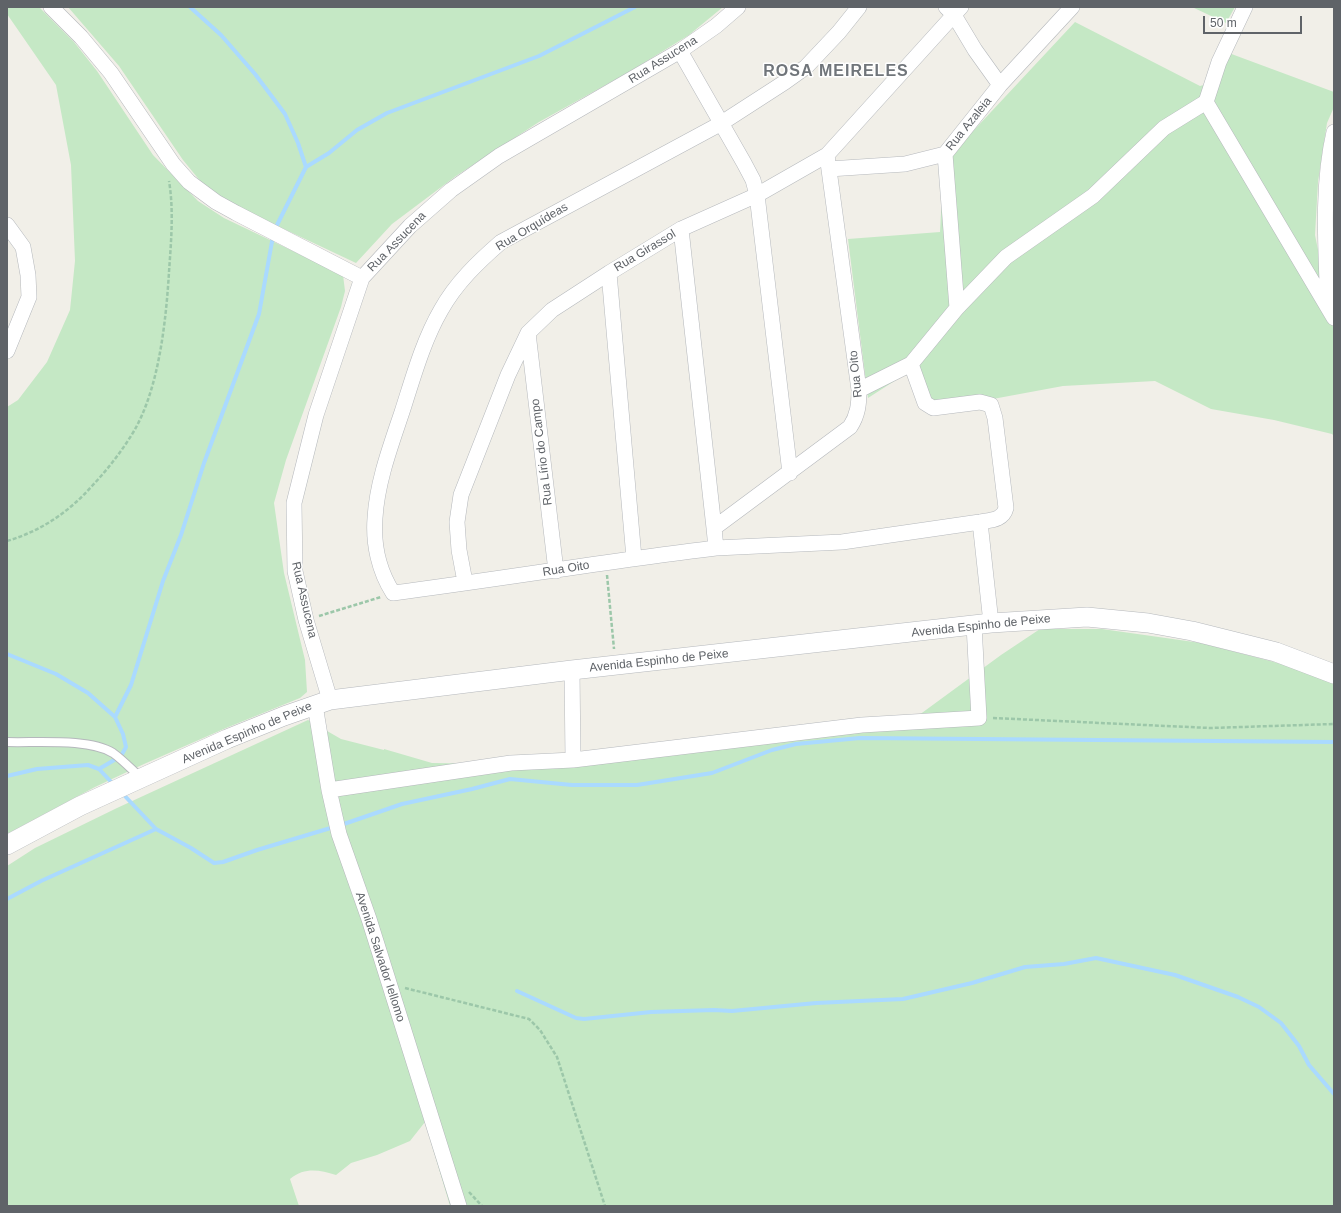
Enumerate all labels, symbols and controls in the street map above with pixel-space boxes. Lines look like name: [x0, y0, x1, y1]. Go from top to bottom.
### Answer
scale bar: [1205, 8, 1304, 34]
text: 50 m: [1210, 16, 1237, 30]
street label: Rua Assucena: [626, 33, 700, 87]
district label: ROSA MEIRELES: [763, 62, 909, 82]
street label: Rua Azaleia: [943, 94, 995, 154]
street label: Rua Orquídeas: [493, 200, 571, 254]
street label: Rua Assucena: [365, 209, 429, 275]
street label: Rua Girassol: [612, 227, 678, 275]
street label: Rua Oito: [846, 350, 866, 398]
street label: Rua Lírio do Campo: [528, 398, 556, 506]
street label: Rua Oito: [541, 558, 591, 580]
street label: Rua Assucena: [288, 560, 320, 640]
street label: Avenida Espinho de Peixe: [911, 612, 1051, 640]
street label: Avenida Espinho de Peixe: [589, 647, 729, 675]
street label: Avenida Espinho de Peixe: [180, 699, 314, 767]
street label: Avenida Salvador Iellomo: [352, 890, 408, 1024]

